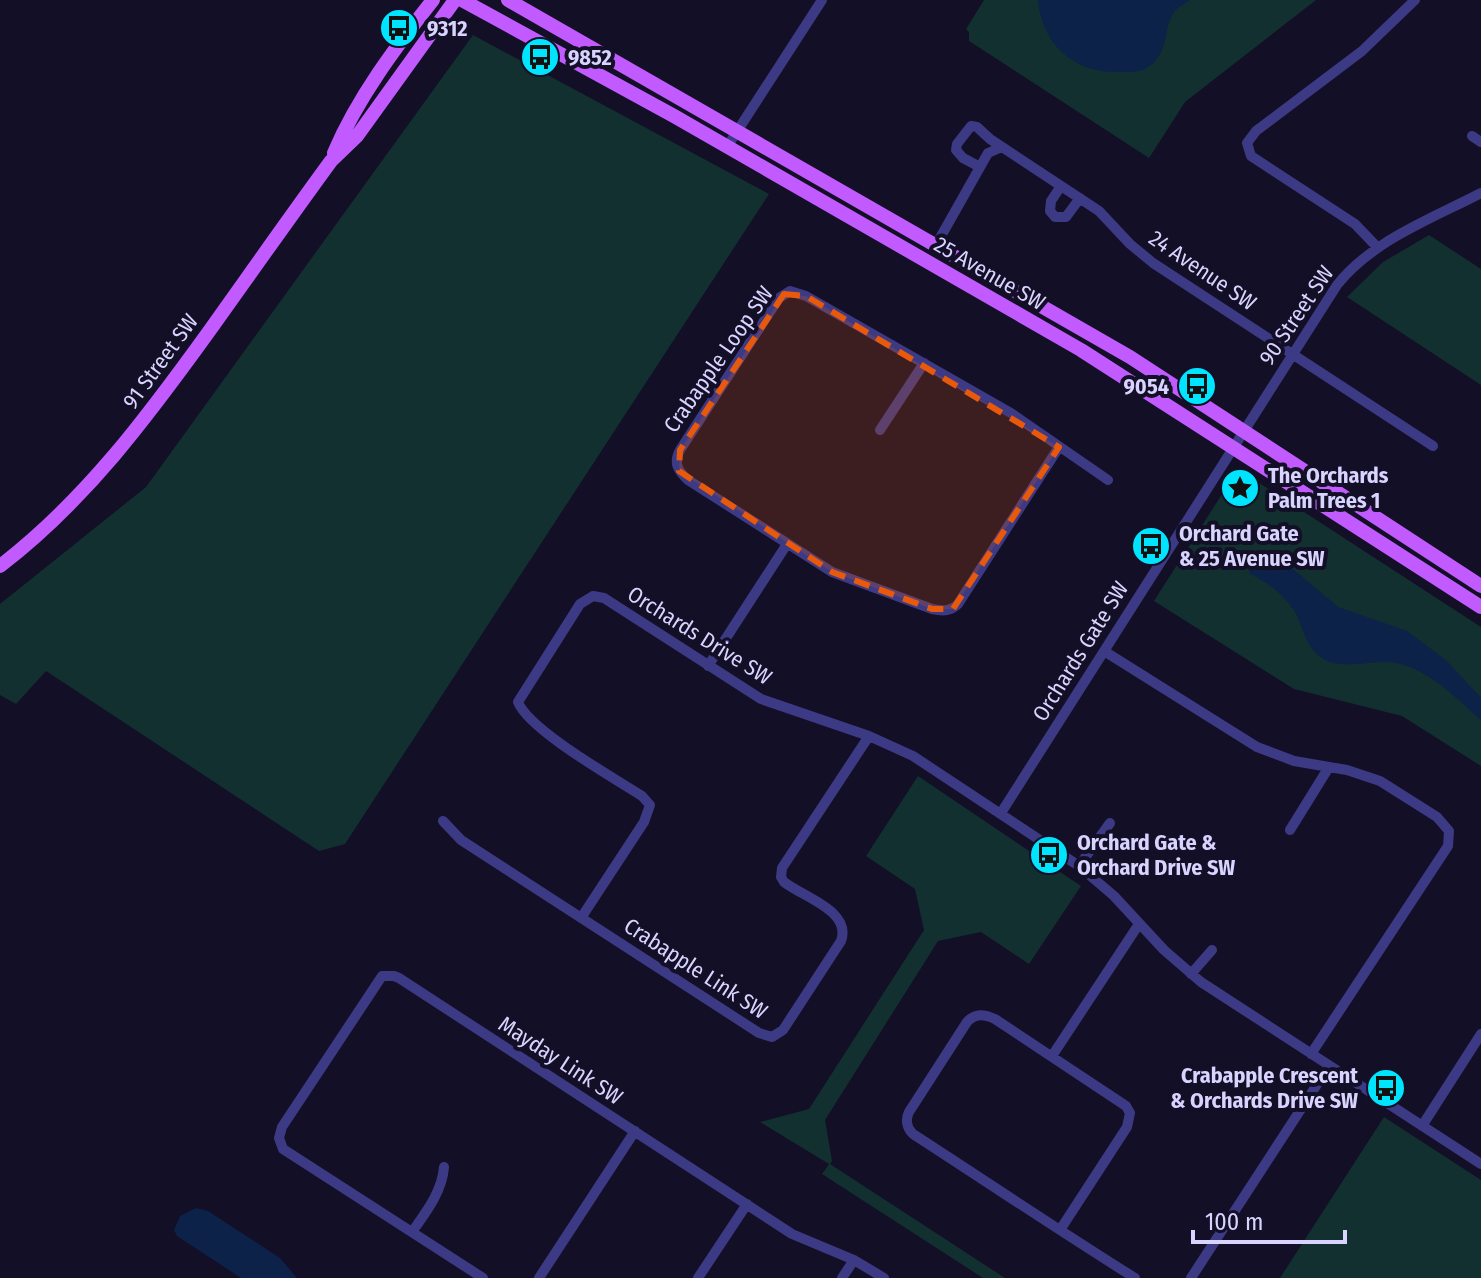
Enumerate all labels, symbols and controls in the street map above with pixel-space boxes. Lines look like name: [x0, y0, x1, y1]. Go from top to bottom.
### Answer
bus stop icon: 9312: [378, 7, 420, 49]
place label: 9312: [427, 15, 467, 42]
bus stop icon: 9852: [519, 36, 561, 78]
place label: 9852: [568, 44, 612, 71]
street label: 24 Avenue SW: [1144, 225, 1261, 316]
street label: 25 Avenue SW: [930, 231, 1050, 316]
street label: 90 Street SW: [1253, 261, 1339, 370]
street label: Crabapple Loop SW: [658, 281, 779, 438]
street label: 91 Street SW: [117, 309, 204, 414]
bus stop icon: 9054: [1176, 365, 1218, 407]
place label: 9054: [1124, 373, 1169, 400]
place label: The Orchards Palm Trees 1: [1268, 462, 1389, 514]
place icon: The Orchards Palm Trees 1: [1219, 467, 1261, 509]
place label: Orchard Gate & 25 Avenue SW: [1179, 520, 1325, 572]
bus stop icon: Orchard Gate & 25 Avenue SW: [1130, 525, 1172, 567]
street label: Orchards Gate SW: [1027, 576, 1134, 726]
street label: Orchards Drive SW: [623, 580, 777, 691]
place label: Orchard Gate & Orchard Drive SW: [1077, 829, 1235, 881]
bus stop icon: Orchard Gate & Orchard Drive SW: [1028, 834, 1070, 876]
street label: Crabapple Link SW: [619, 912, 772, 1025]
street label: Mayday Link SW: [494, 1010, 628, 1111]
place label: Crabapple Crescent & Orchards Drive SW: [1170, 1062, 1358, 1114]
bus stop icon: Crabapple Crescent & Orchards Drive SW: [1365, 1067, 1407, 1109]
scale bar: [1193, 1194, 1345, 1244]
text: 100 m: [1205, 1208, 1263, 1236]

